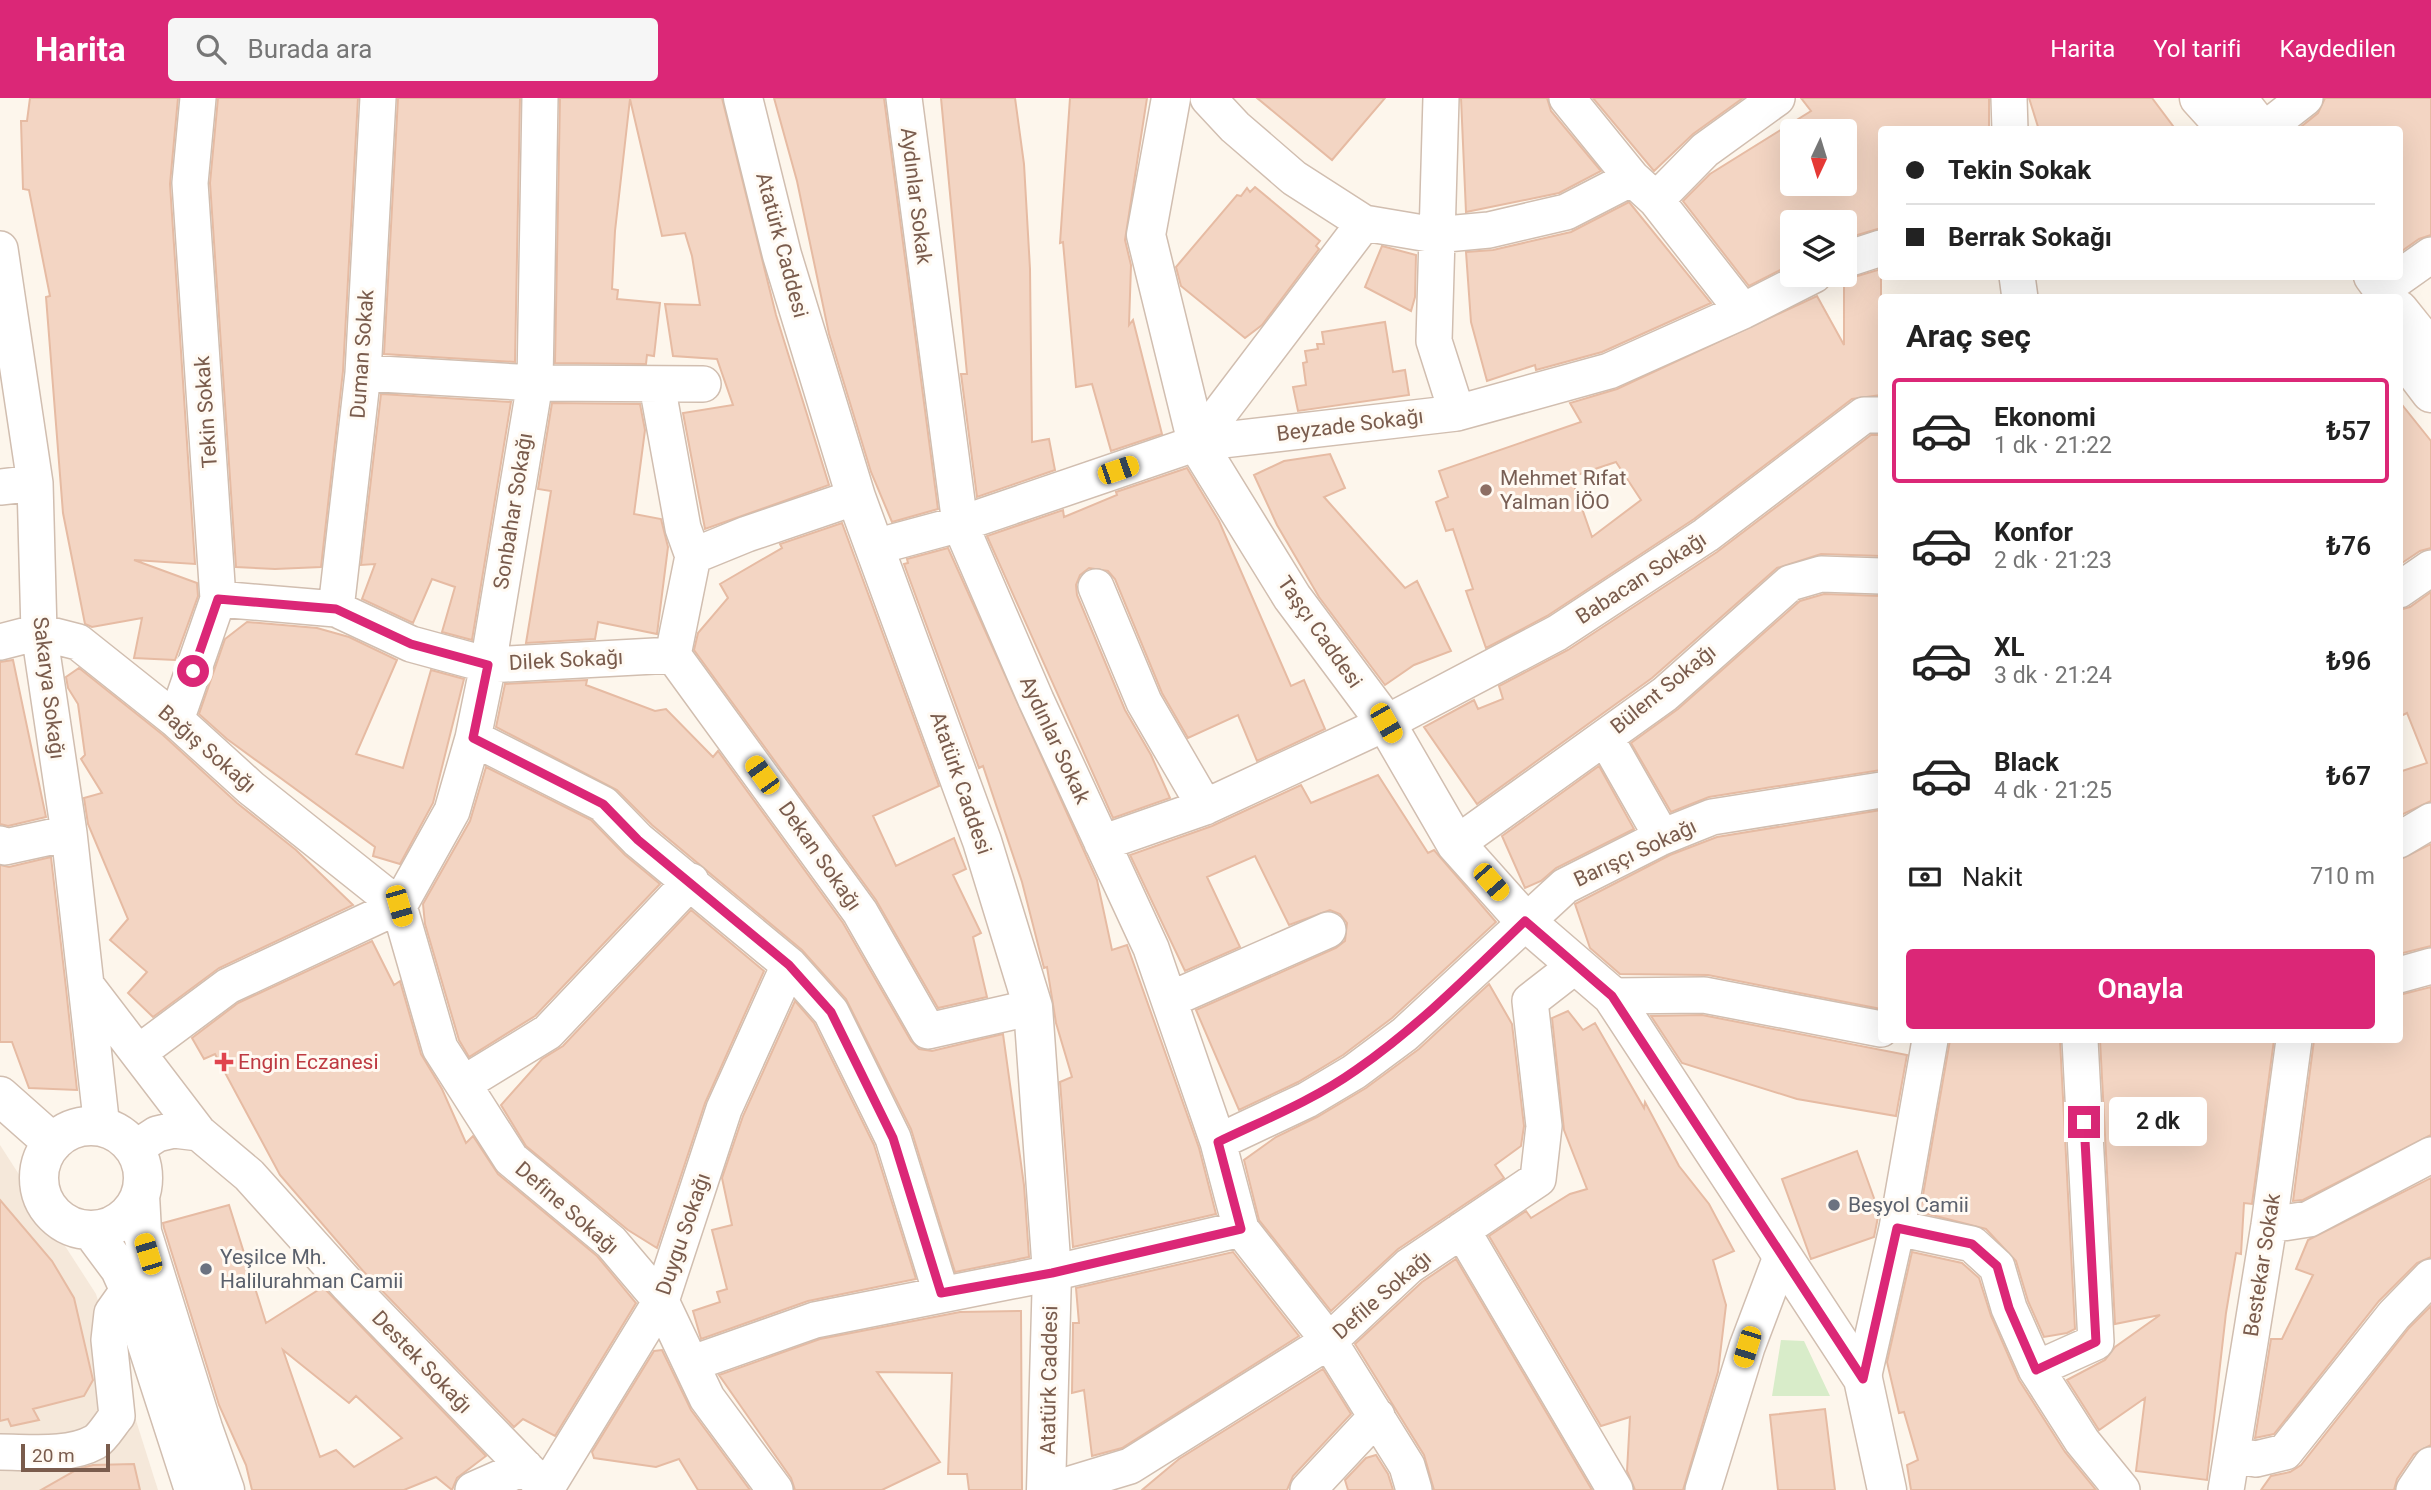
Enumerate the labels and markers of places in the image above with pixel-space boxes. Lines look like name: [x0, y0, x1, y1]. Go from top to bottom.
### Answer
place label: Mehmet Rıfat Yalman İÖO: [1500, 466, 1627, 514]
marker: Mehmet Rıfat Yalman İÖO: [1478, 482, 1494, 498]
place label: Engin Eczanesi: [238, 1050, 379, 1074]
marker: Engin Eczanesi: [216, 1054, 232, 1070]
place label: Beşyol Camii: [1848, 1193, 1969, 1217]
marker: Beşyol Camii: [1826, 1197, 1842, 1213]
place label: Yeşilce Mh. Halilurahman Camii: [220, 1245, 403, 1293]
marker: Yeşilce Mh. Halilurahman Camii: [198, 1261, 214, 1277]

